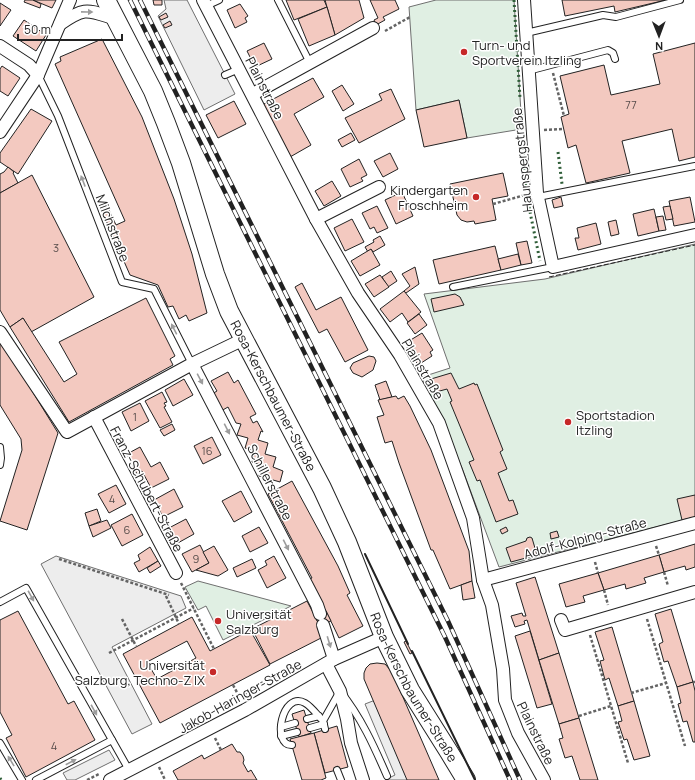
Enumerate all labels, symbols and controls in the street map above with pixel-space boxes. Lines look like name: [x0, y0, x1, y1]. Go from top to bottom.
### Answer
one-way arrow: [81, 9, 94, 15]
scale bar: [18, 16, 122, 42]
north arrow: [639, 16, 679, 56]
text: 50 m: [24, 21, 51, 38]
place label: Turn- und Sportverein Itzling: [472, 36, 581, 69]
text: N: [655, 39, 663, 54]
marker: Turn- und Sportverein Itzling: [459, 47, 469, 57]
street label: Plainstraße: [242, 54, 289, 123]
house number: 77: [625, 97, 637, 112]
street label: Haunspergstraße: [508, 107, 536, 213]
one-way arrow: [79, 174, 85, 186]
place label: Kindergarten Froschheim: [390, 181, 468, 214]
street label: Milchstraße: [92, 192, 134, 265]
marker: Kindergarten Froschheim: [471, 192, 481, 202]
house number: 3: [53, 240, 59, 255]
street label: Rosa-Kerschbaumer-Straße: [226, 317, 321, 475]
one-way arrow: [171, 323, 177, 335]
street label: Plainstraße: [398, 335, 448, 403]
one-way arrow: [197, 373, 204, 385]
place label: Sportstadion Itzling: [576, 406, 655, 439]
house number: 1: [133, 409, 137, 424]
marker: Sportstadion Itzling: [563, 417, 573, 427]
street label: Franz-Schubert-Straße: [106, 423, 188, 555]
one-way arrow: [224, 423, 230, 435]
street label: Schillerstraße: [243, 441, 297, 523]
house number: 16: [201, 443, 213, 458]
house number: 4: [109, 491, 115, 506]
street label: Adolf-Kolping-Straße: [522, 513, 649, 563]
house number: 6: [124, 522, 131, 537]
one-way arrow: [283, 539, 289, 550]
house number: 9: [193, 551, 200, 566]
one-way arrow: [27, 590, 34, 602]
place label: Universität Salzburg: [226, 605, 292, 638]
street label: Rosa-Kerschbaumer-Straße: [366, 610, 462, 766]
marker: Universität Salzburg: [213, 616, 223, 626]
one-way arrow: [326, 636, 332, 648]
street label: Jakob-Haringer-Straße: [175, 655, 305, 737]
place label: Universität Salzburg, Techno-Z IX: [75, 656, 205, 689]
marker: Universität Salzburg, Techno-Z IX: [208, 667, 218, 677]
street label: Plainstraße: [513, 699, 559, 768]
one-way arrow: [91, 704, 98, 715]
house number: 4: [51, 738, 57, 753]
one-way arrow: [7, 756, 15, 766]
one-way arrow: [65, 759, 76, 765]

